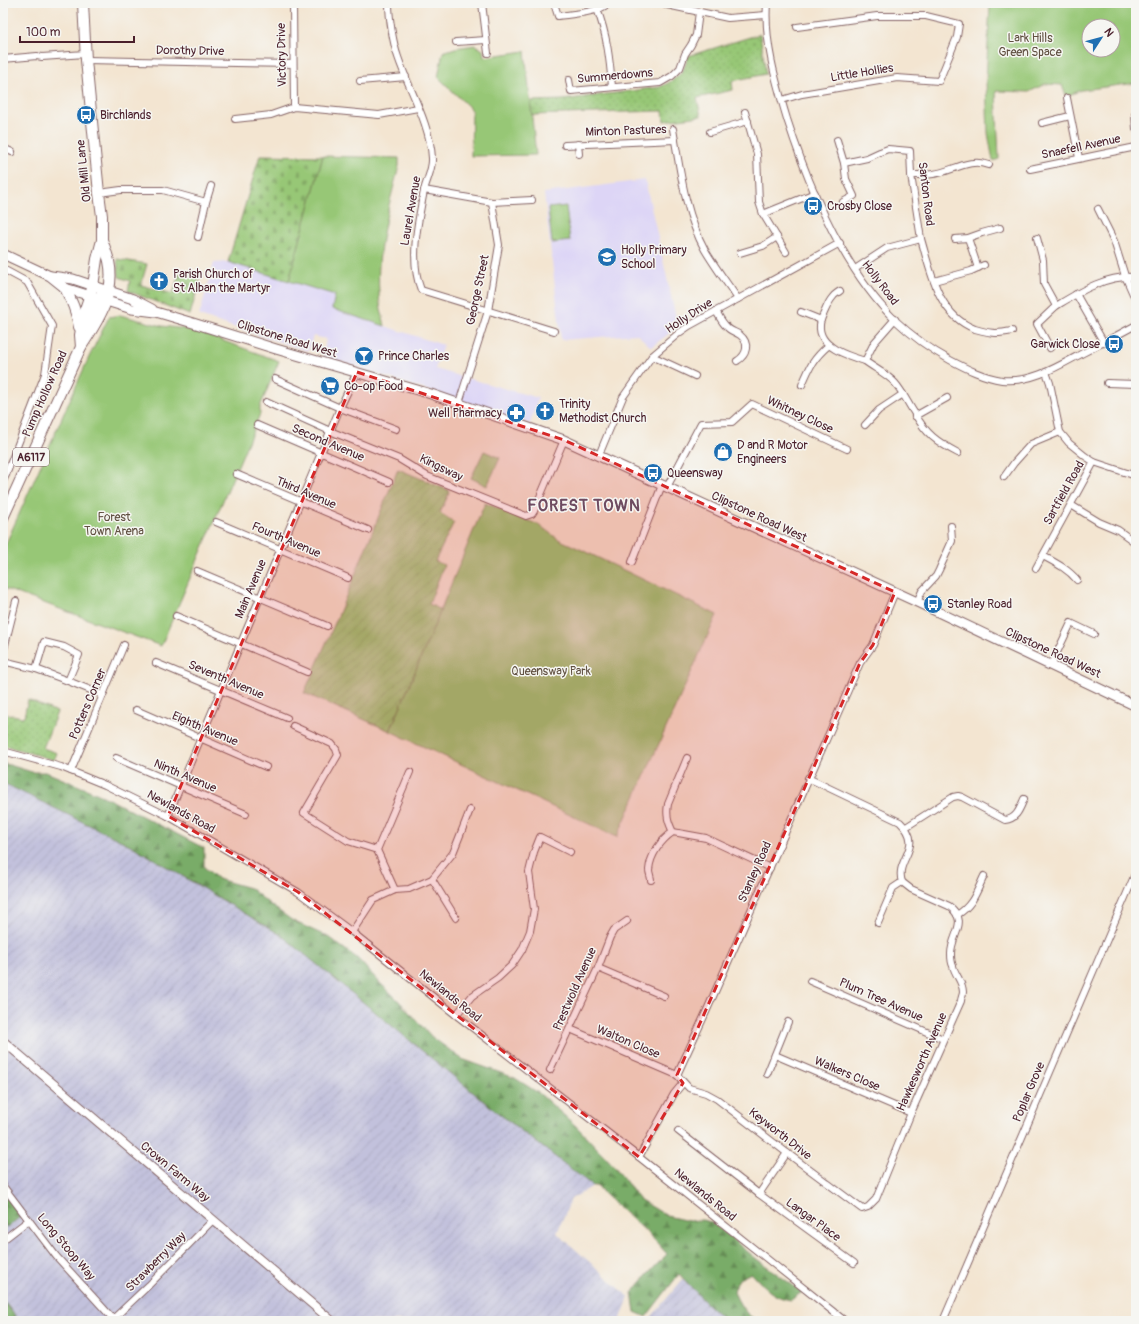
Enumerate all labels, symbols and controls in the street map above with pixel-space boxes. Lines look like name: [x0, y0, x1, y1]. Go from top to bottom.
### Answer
scale bar: [20, 18, 134, 44]
north arrow: [1081, 18, 1121, 58]
street label: Victory Drive: [274, 23, 290, 87]
text: 100 m: [26, 25, 61, 40]
text: N: [1101, 26, 1116, 40]
park label: Lark Hills Green Space: [998, 31, 1062, 60]
street label: Dorothy Drive: [156, 43, 224, 59]
street label: Little Hollies: [830, 61, 895, 85]
street label: Summerdowns: [577, 65, 654, 87]
bus stop icon: Birchlands: [75, 104, 97, 126]
place label: Birchlands: [100, 108, 152, 123]
street label: Minton Pastures: [585, 122, 667, 140]
street label: Snaefell Avenue: [1040, 131, 1122, 163]
street label: Old Mill Lane: [73, 139, 95, 203]
street label: Santon Road: [915, 161, 937, 227]
street label: Laurel Avenue: [397, 175, 425, 247]
bus stop icon: Crosby Close: [802, 195, 824, 217]
place label: Crosby Close: [827, 199, 892, 214]
place label: Holly Primary School: [621, 243, 687, 272]
school or university icon: Holly Primary School: [596, 246, 618, 268]
street label: George Street: [463, 253, 493, 327]
street label: Holly Road: [858, 258, 902, 309]
place label: Parish Church of St Alban the Martyr: [173, 267, 271, 296]
church icon: Parish Church of St Alban the Martyr: [148, 270, 170, 292]
street label: Holly Drive: [663, 295, 715, 337]
street label: Clipstone Road West: [235, 317, 339, 361]
bus stop icon: Garwick Close: [1103, 333, 1125, 355]
place label: Garwick Close: [1030, 337, 1100, 352]
bar icon: Prince Charles: [353, 345, 375, 367]
street label: Pump Hollow Road: [19, 348, 71, 439]
place label: Prince Charles: [378, 349, 450, 364]
supermarket icon: Co-op Food: [319, 375, 341, 397]
place label: Co-op Food: [344, 379, 403, 394]
street label: Whitney Close: [764, 393, 836, 437]
place label: Trinity Methodist Church: [559, 397, 647, 426]
church icon: Trinity Methodist Church: [534, 400, 556, 422]
pharmacy icon: Well Pharmacy: [505, 402, 527, 424]
place label: Well Pharmacy: [428, 406, 502, 421]
street label: Second Avenue: [289, 421, 367, 465]
place label: D and R Motor Engineers: [737, 438, 809, 467]
shop icon: D and R Motor Engineers: [712, 441, 734, 463]
road number: A6117: [13, 448, 49, 466]
street label: Kingsway: [417, 451, 465, 485]
street label: Sartfield Road: [1040, 458, 1088, 528]
bus stop icon: Queensway: [642, 462, 664, 484]
place label: Queensway: [667, 466, 723, 481]
street label: Third Avenue: [274, 474, 338, 512]
street label: Clipstone Road West: [709, 488, 809, 546]
district label: FOREST TOWN: [527, 496, 641, 516]
park label: Forest Town Arena: [84, 510, 144, 539]
street label: Fourth Avenue: [249, 519, 323, 561]
street label: Main Avenue: [232, 557, 270, 621]
bus stop icon: Stanley Road: [922, 593, 944, 615]
place label: Stanley Road: [947, 597, 1012, 612]
street label: Clipstone Road West: [1003, 624, 1103, 682]
street label: Seventh Avenue: [186, 657, 266, 703]
park label: Queensway Park: [511, 664, 591, 679]
street label: Potters Corner: [66, 665, 110, 742]
street label: Eighth Avenue: [170, 708, 240, 750]
street label: Ninth Avenue: [151, 756, 219, 796]
street label: Newlands Road: [144, 787, 218, 837]
street label: Stanley Road: [735, 839, 775, 905]
street label: Prestwold Avenue: [550, 945, 600, 1033]
street label: Newlands Road: [416, 966, 484, 1026]
street label: Plum Tree Avenue: [837, 975, 925, 1025]
street label: Hawkesworth Avenue: [894, 1010, 951, 1114]
street label: Walton Close: [594, 1022, 662, 1062]
street label: Walkers Close: [812, 1053, 882, 1095]
street label: Poplar Grove: [1010, 1060, 1048, 1124]
street label: Keyworth Drive: [746, 1105, 815, 1163]
street label: Crown Farm Way: [137, 1139, 213, 1205]
street label: Newlands Road: [671, 1165, 739, 1225]
street label: Langar Place: [783, 1195, 844, 1245]
street label: Long Stoop Way: [34, 1211, 98, 1283]
street label: Strawberry Way: [123, 1229, 189, 1295]

